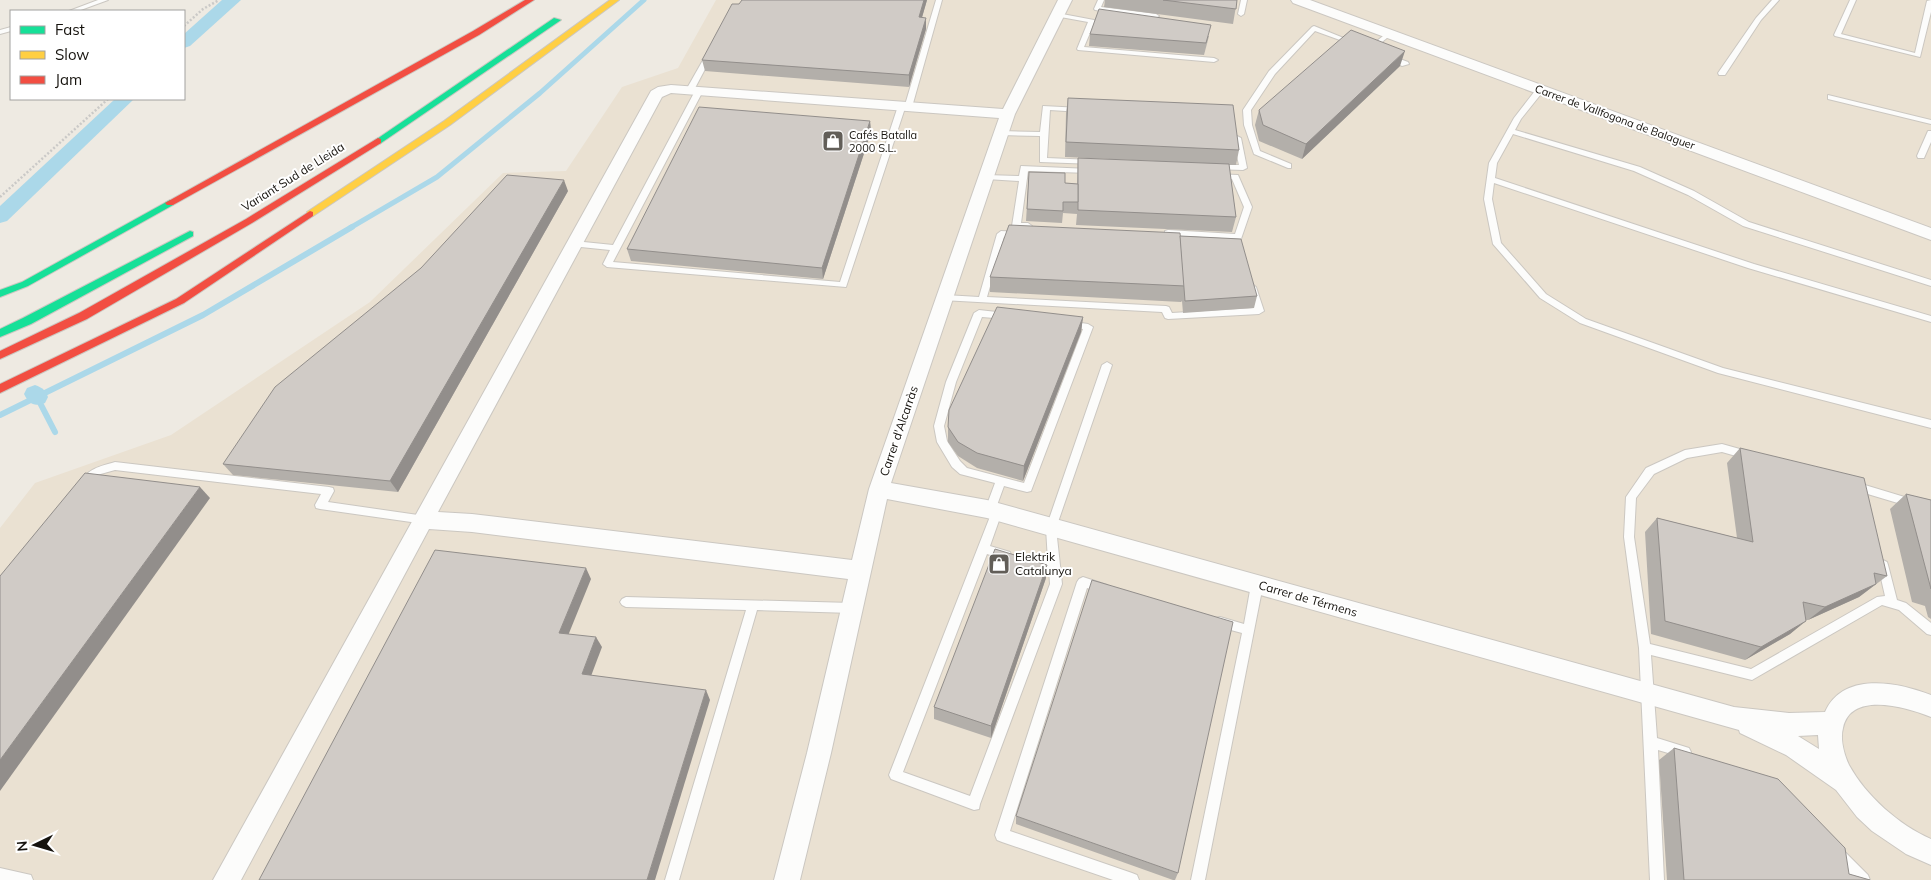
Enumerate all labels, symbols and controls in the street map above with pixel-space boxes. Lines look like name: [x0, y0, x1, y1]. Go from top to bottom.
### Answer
legend: [10, 10, 185, 100]
text: Fast: [55, 20, 85, 39]
text: Slow: [55, 45, 89, 64]
text: Jam: [55, 70, 82, 89]
street label: Carrer de Vallfogona de Balaguer: [1533, 81, 1697, 153]
place label: Cafés Batalla 2000 S.L.: [849, 128, 917, 155]
shop icon: Cafés Batalla 2000 S.L.: [821, 129, 845, 153]
street label: Variant Sud de Lleida: [239, 139, 347, 214]
street label: Carrer d'Alcarràs: [876, 384, 921, 478]
place label: Elektrik Catalunya: [1015, 549, 1072, 578]
shop icon: Elektrik Catalunya: [987, 552, 1011, 576]
street label: Carrer de Térmens: [1257, 577, 1359, 620]
north arrow: [10, 820, 60, 870]
text: N: [13, 840, 31, 852]

